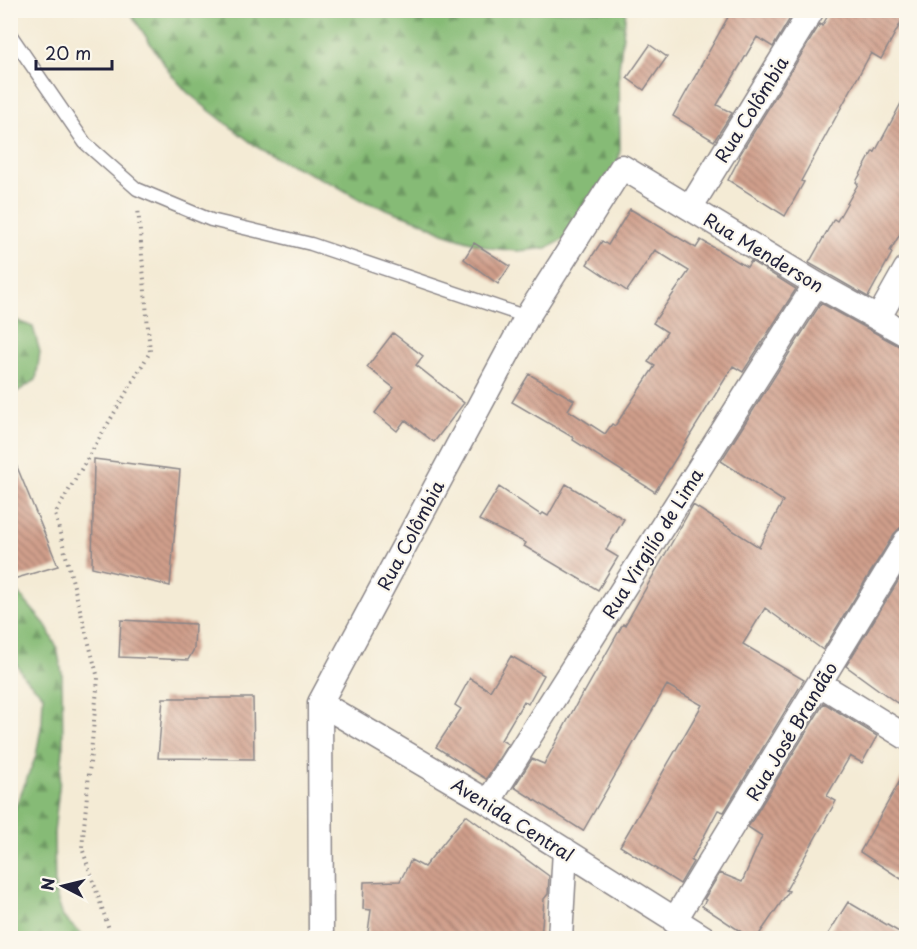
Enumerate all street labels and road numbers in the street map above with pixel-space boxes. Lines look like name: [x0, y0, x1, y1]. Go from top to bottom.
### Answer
street label: Rua Colômbia: [707, 51, 795, 167]
street label: Rua Menderson: [699, 205, 829, 299]
street label: Rua Virgilío de Lima: [595, 462, 710, 623]
street label: Rua Colômbia: [370, 475, 450, 595]
street label: Rua José Brandão: [739, 656, 843, 806]
street label: Avenida Central: [446, 770, 580, 868]

